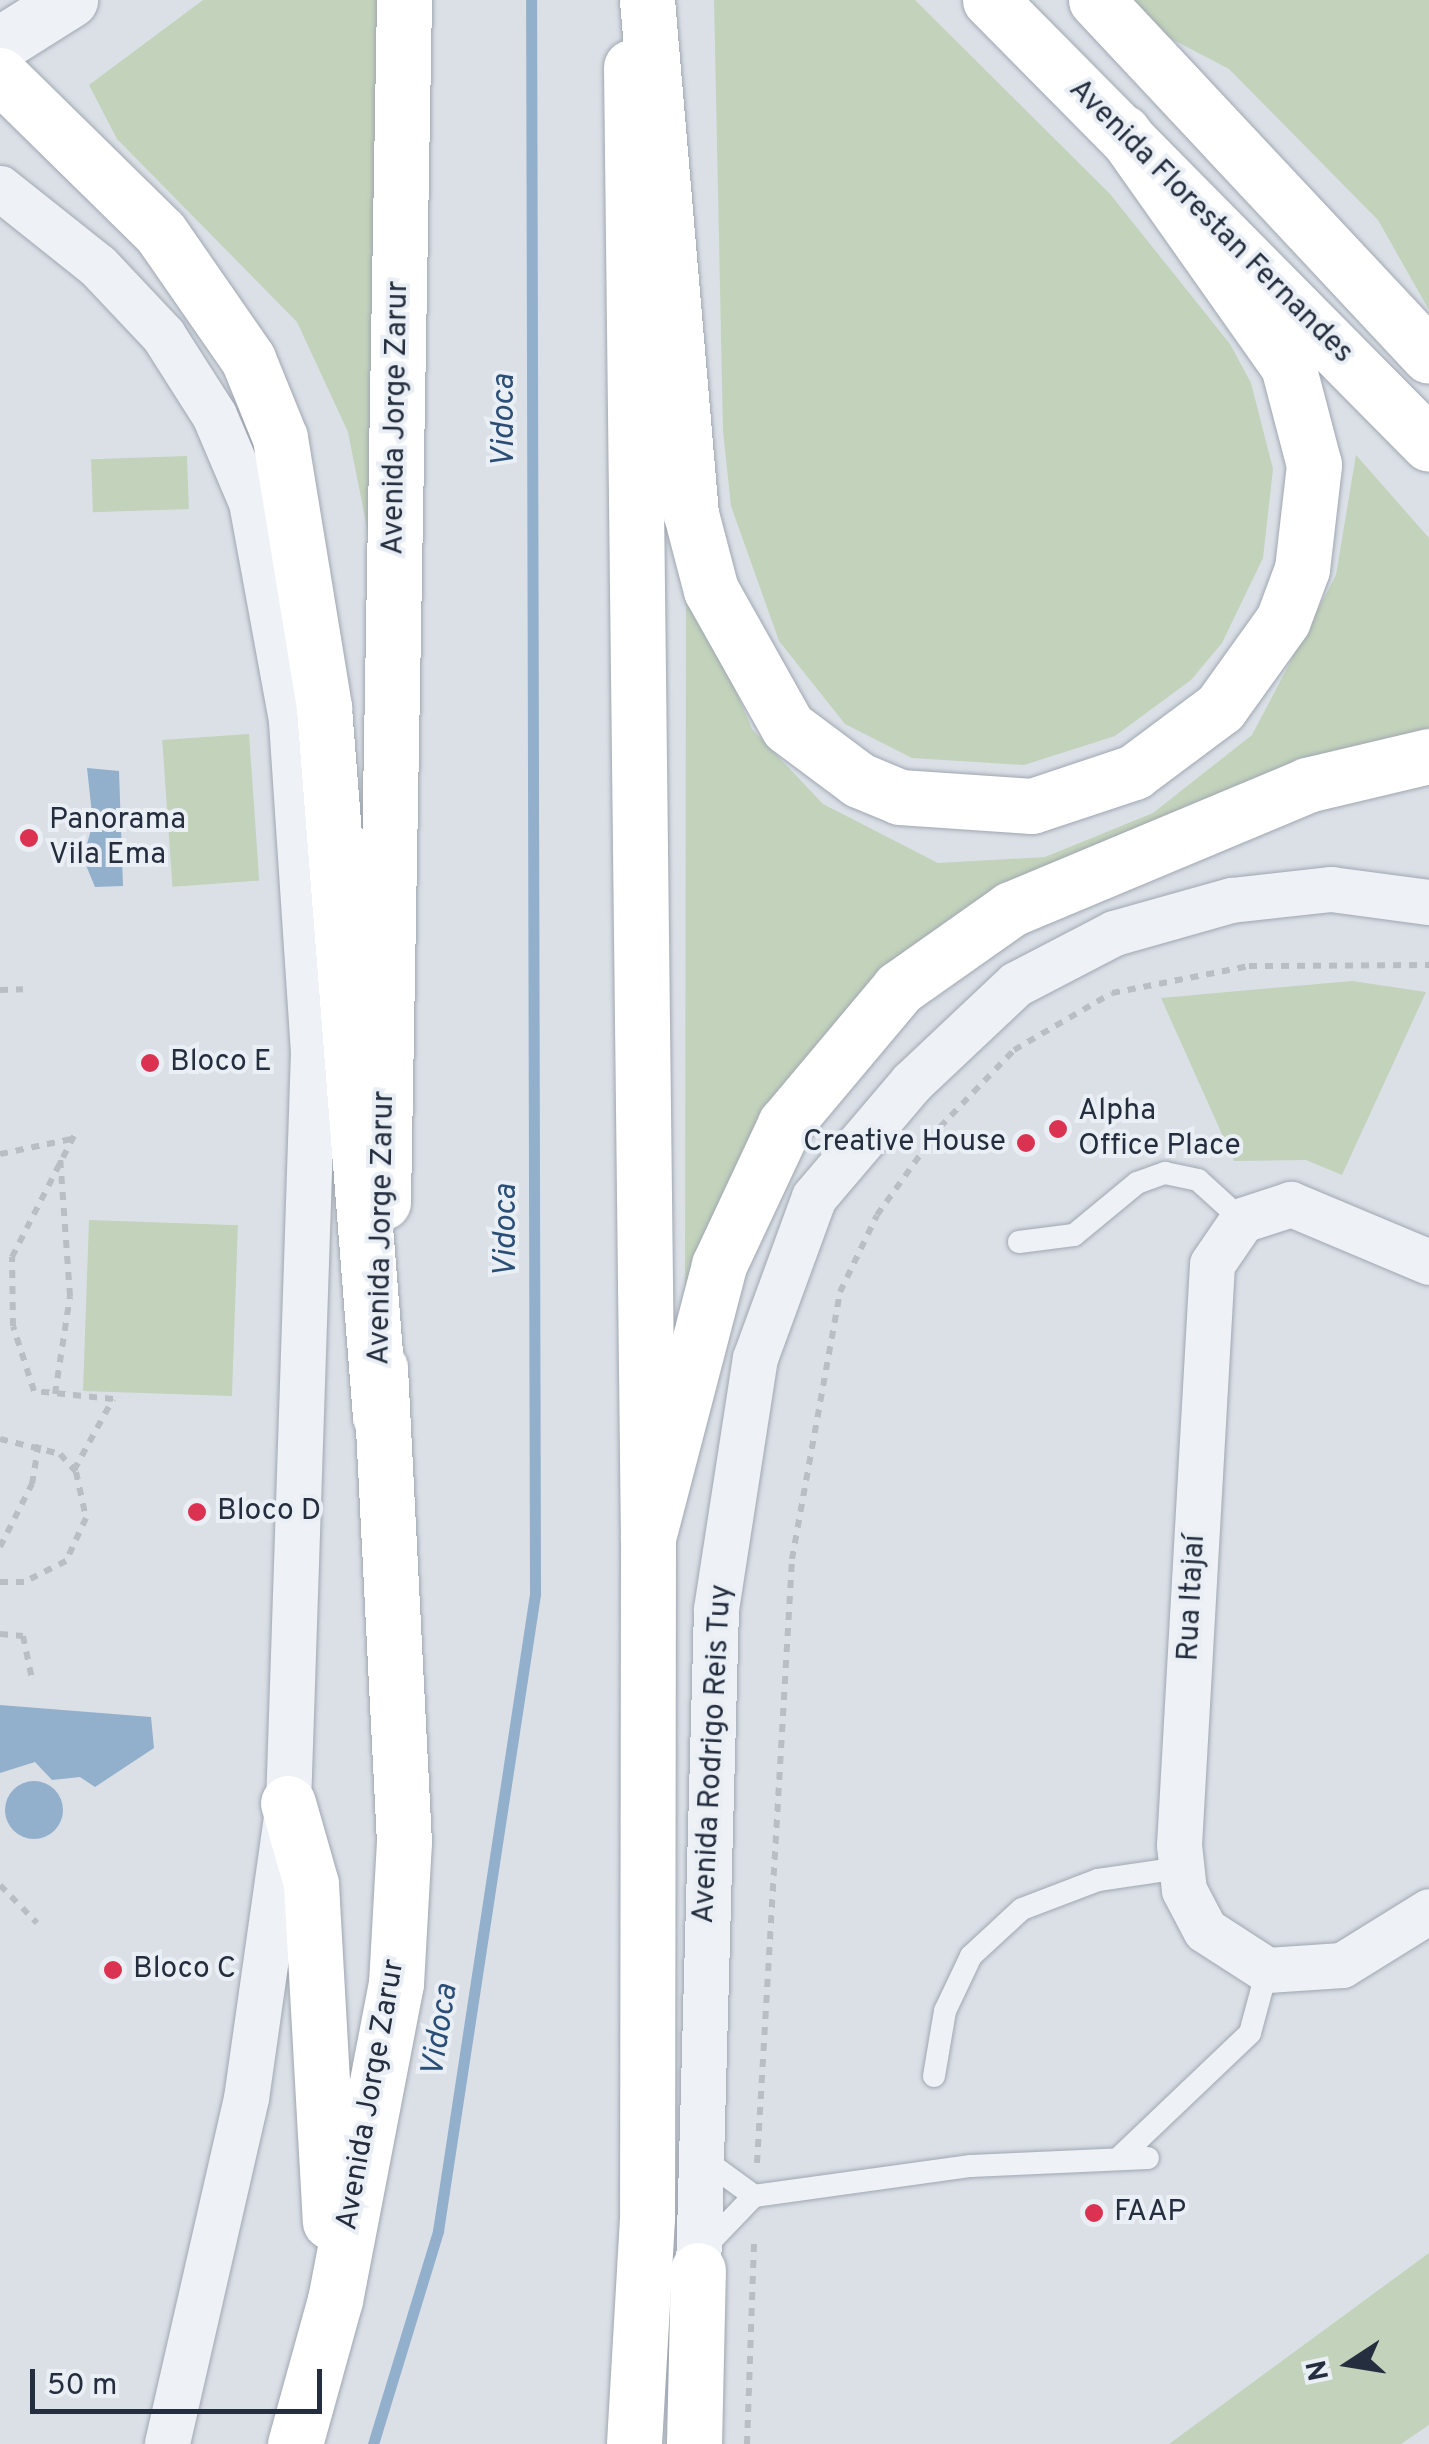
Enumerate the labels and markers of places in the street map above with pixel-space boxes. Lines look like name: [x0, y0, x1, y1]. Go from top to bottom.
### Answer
place label: Panorama Vila Ema: [49, 803, 186, 874]
marker: Panorama Vila Ema: [18, 827, 40, 849]
place label: Bloco E: [170, 1045, 272, 1081]
marker: Bloco E: [139, 1052, 161, 1074]
place label: Alpha Office Place: [1078, 1094, 1241, 1164]
marker: Alpha Office Place: [1047, 1118, 1069, 1140]
place label: Creative House: [803, 1125, 1006, 1161]
marker: Creative House: [1015, 1132, 1037, 1154]
place label: Bloco D: [217, 1494, 321, 1530]
marker: Bloco D: [186, 1501, 208, 1523]
place label: Bloco C: [133, 1952, 236, 1988]
marker: Bloco C: [102, 1959, 124, 1981]
place label: FAAP: [1114, 2195, 1186, 2231]
marker: FAAP: [1083, 2202, 1105, 2224]

